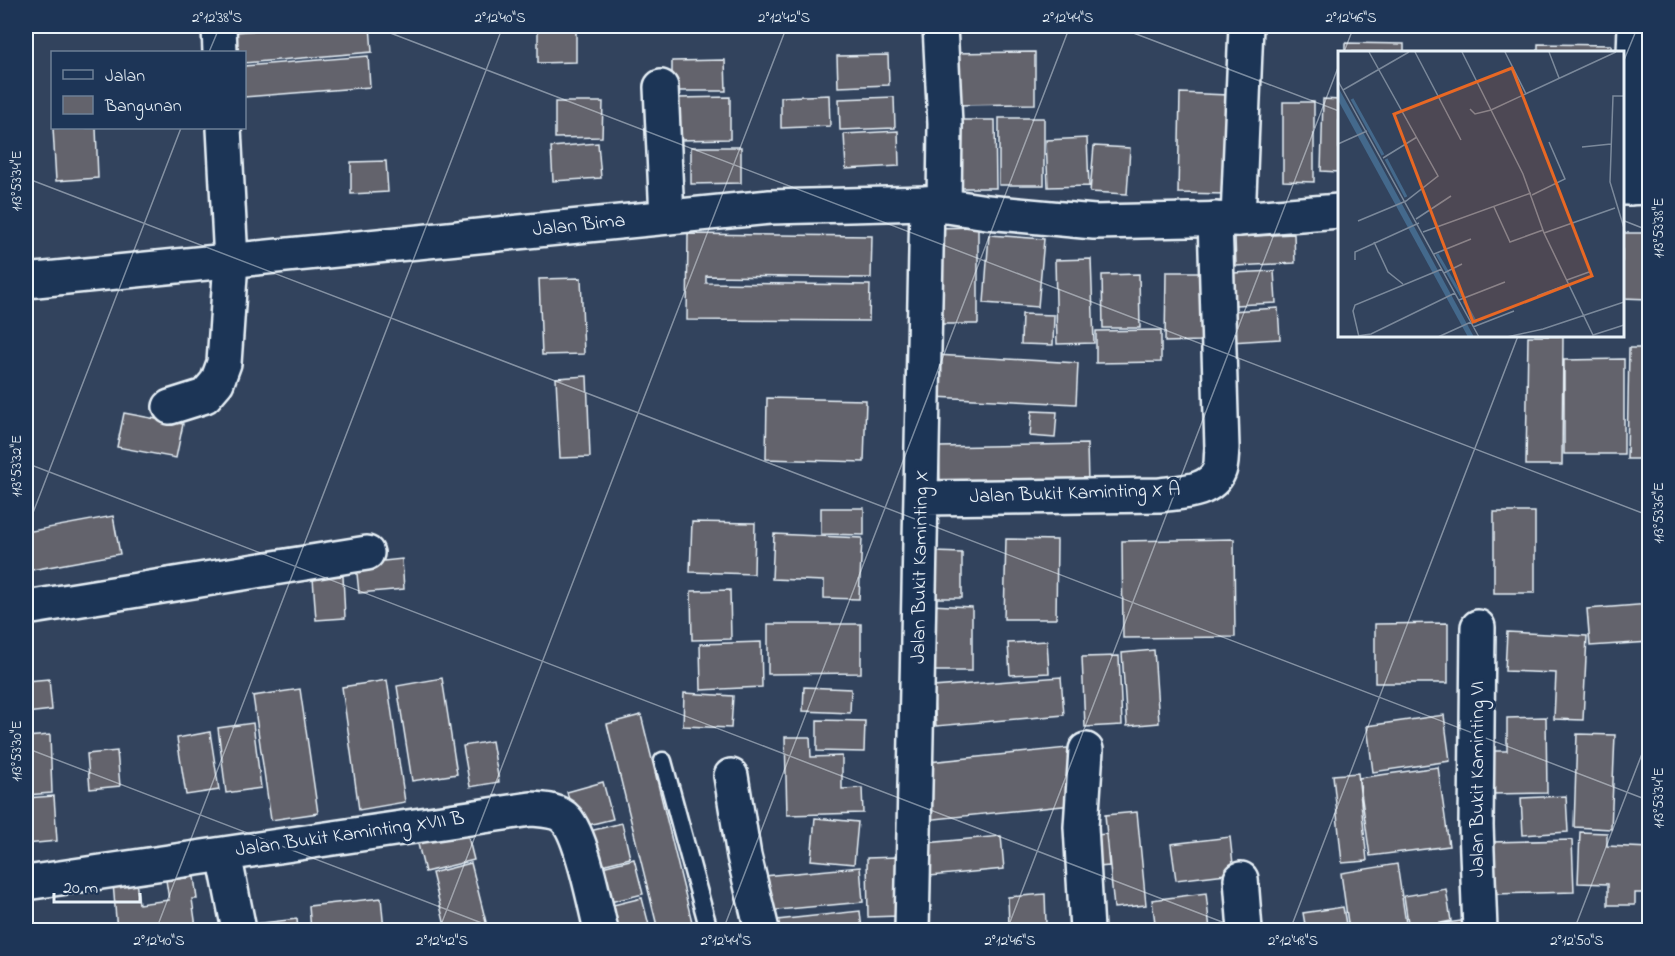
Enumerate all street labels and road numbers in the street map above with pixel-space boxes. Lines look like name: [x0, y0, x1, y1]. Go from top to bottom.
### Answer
street label: Jalan Bima: [531, 207, 627, 245]
street label: Jalan Bukit Kaminting X: [905, 469, 938, 664]
street label: Jalan Bukit Kaminting X A: [969, 476, 1181, 513]
street label: Jalan Bukit Kaminting VI: [1464, 681, 1494, 877]
street label: Jalan Bukit Kaminting XVII B: [234, 805, 467, 866]

